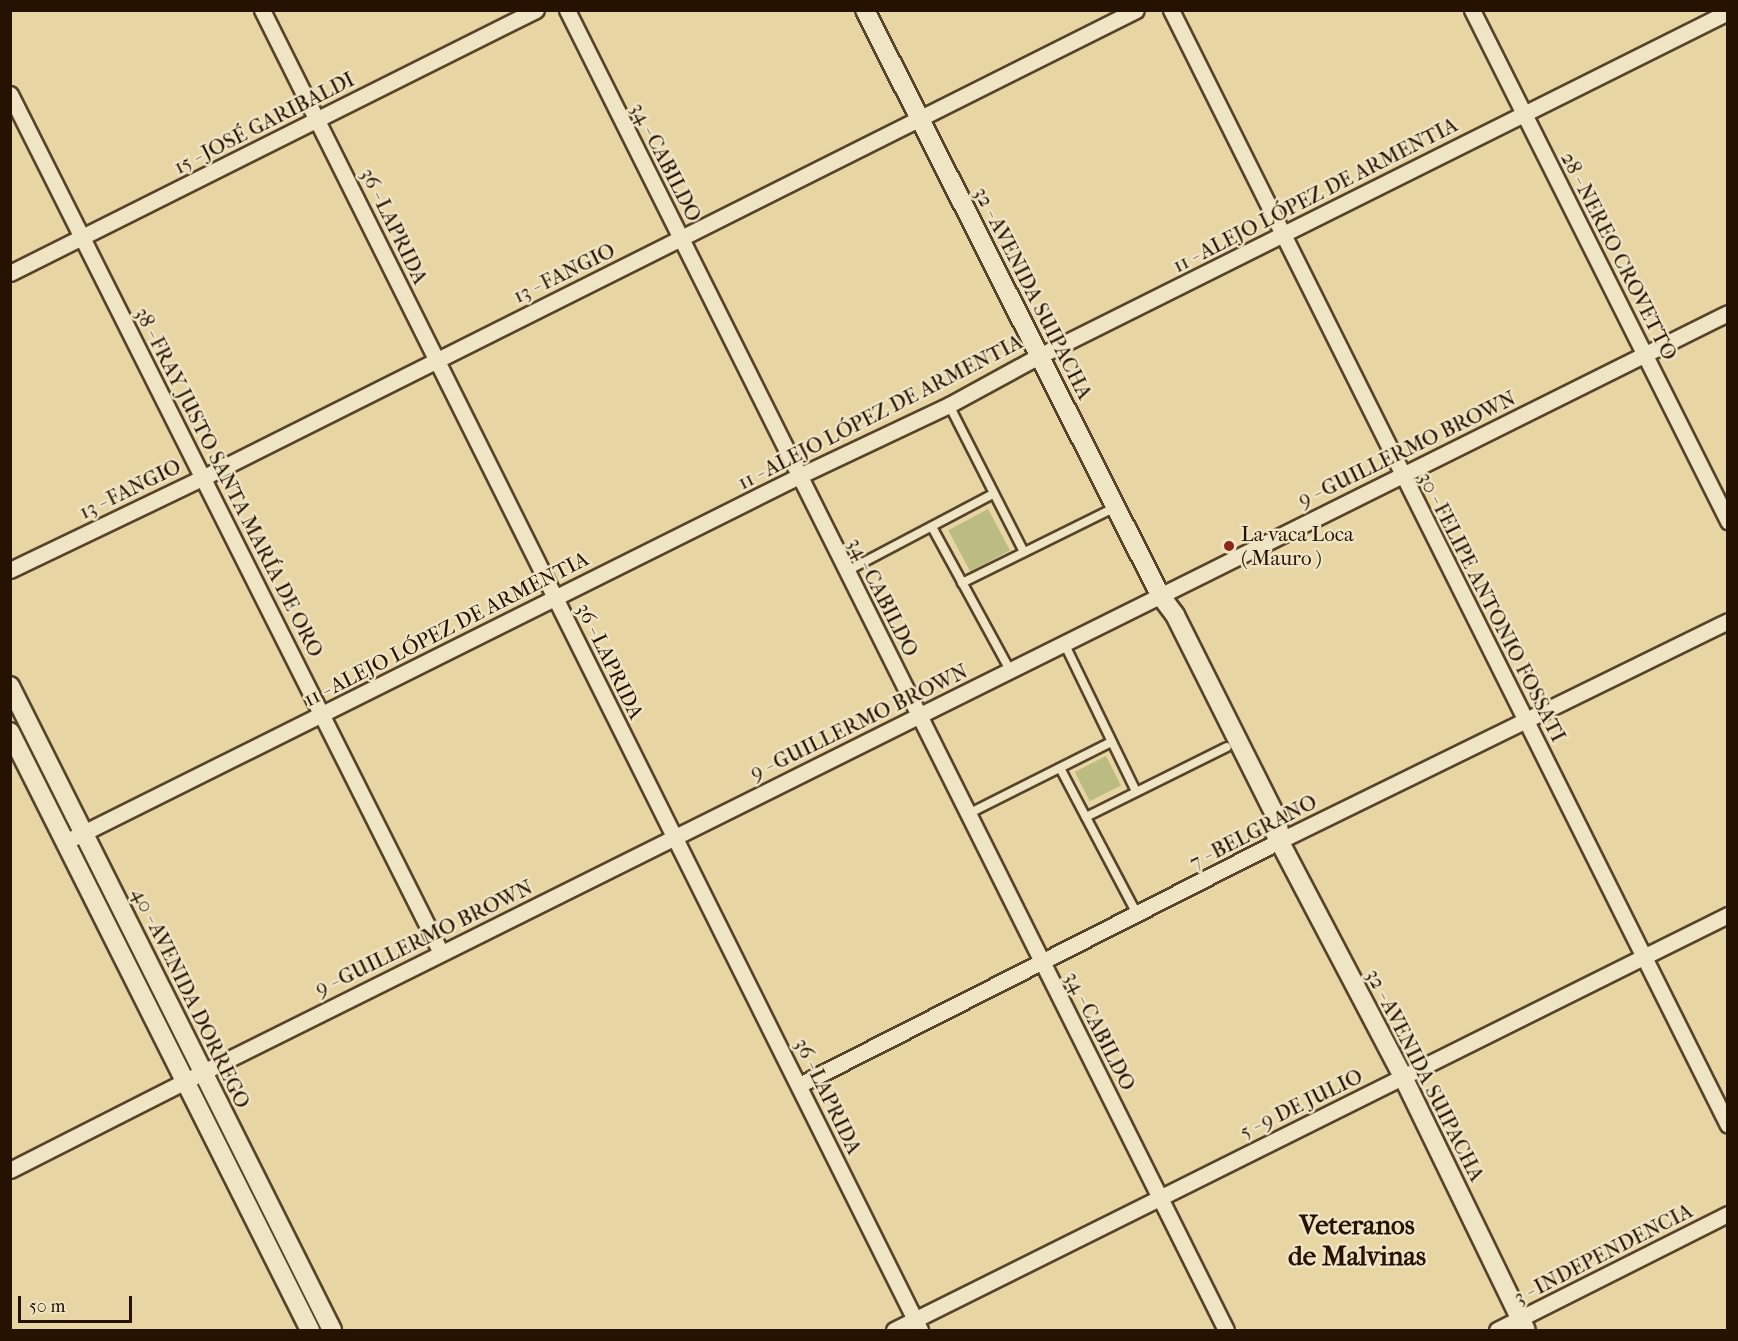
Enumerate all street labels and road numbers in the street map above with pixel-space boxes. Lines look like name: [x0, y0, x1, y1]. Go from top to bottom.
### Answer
street label: 15 - JOSÉ GARIBALDI: [170, 67, 358, 179]
street label: 34 - CABILDO: [625, 98, 707, 226]
street label: 11 - ALEJO LÓPEZ DE ARMENTIA: [1168, 112, 1462, 278]
street label: 28 - NEREO CROVETTO: [1555, 148, 1683, 364]
street label: 36 - LAPRIDA: [355, 164, 433, 288]
street label: 32 - AVENIDA SUIPACHA: [968, 182, 1098, 404]
street label: 13 - FANGIO: [509, 238, 619, 308]
street label: 38 - FRAY JUSTO SANTA MARÍA DE ORO: [129, 303, 329, 661]
street label: 11 - ALEJO LÓPEZ DE ARMENTIA: [733, 329, 1027, 495]
street label: 9 - GUILLERMO BROWN: [1294, 385, 1520, 513]
street label: 13 - FANGIO: [75, 454, 185, 524]
street label: 30 - FELIPE ANTONIO FOSSATI: [1413, 468, 1571, 746]
street label: 34 - CABILDO: [842, 533, 924, 661]
street label: 11 - ALEJO LÓPEZ DE ARMENTIA: [299, 546, 593, 712]
street label: 36 - LAPRIDA: [571, 599, 649, 723]
street label: 9 - GUILLERMO BROWN: [746, 658, 972, 786]
street label: 7 - BELGRANO: [1185, 789, 1321, 875]
street label: 9 - GUILLERMO BROWN: [311, 874, 537, 1002]
street label: 40 - AVENIDA DORREGO: [127, 884, 255, 1112]
street label: 32 - AVENIDA SUIPACHA: [1360, 964, 1490, 1186]
street label: 34 - CABILDO: [1059, 967, 1141, 1095]
street label: 36 - LAPRIDA: [789, 1034, 867, 1158]
street label: 5 - 9 DE JULIO: [1235, 1063, 1367, 1145]
street label: 3 - INDEPENDENCIA: [1509, 1198, 1697, 1310]

